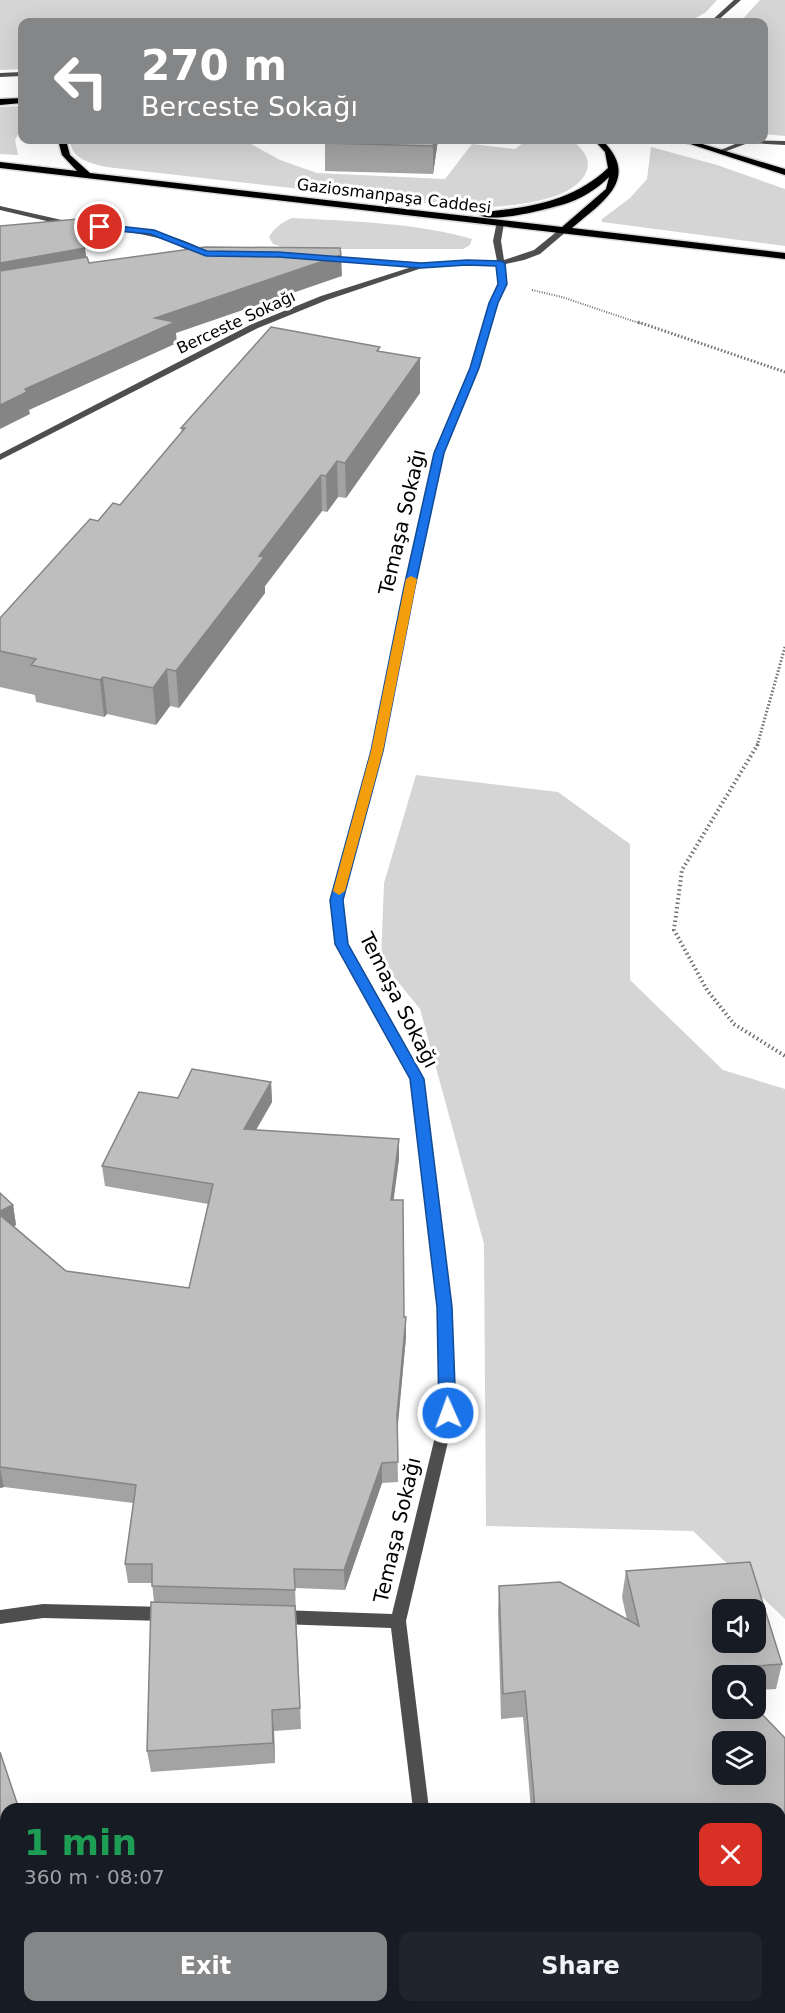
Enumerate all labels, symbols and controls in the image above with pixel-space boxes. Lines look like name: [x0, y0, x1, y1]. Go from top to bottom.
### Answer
text: 270 m: [141, 41, 287, 90]
icon: left: [42, 42, 120, 120]
text: Berceste Sokağı: [141, 91, 358, 122]
street label: Gaziosmanpaşa Caddesi: [296, 175, 492, 217]
pin: [74, 201, 125, 252]
icon: arrive: [83, 210, 116, 243]
street label: Berceste Sokağı: [174, 286, 298, 358]
street label: Temaşa Sokağı: [373, 447, 430, 598]
street label: Temaşa Sokağı: [354, 927, 443, 1072]
position arrow: [416, 1381, 480, 1445]
street label: Temaşa Sokağı: [368, 1455, 425, 1606]
map controls: [712, 1599, 766, 1785]
button: sound: [712, 1599, 766, 1653]
button: search: [712, 1665, 766, 1719]
button: layers: [712, 1731, 766, 1785]
text: 1 min: [24, 1822, 137, 1863]
button: close: [699, 1823, 762, 1886]
text: 360 m · 08:07: [24, 1865, 165, 1889]
button: Exit: [24, 1932, 387, 2001]
button: Share: [399, 1932, 762, 2001]

